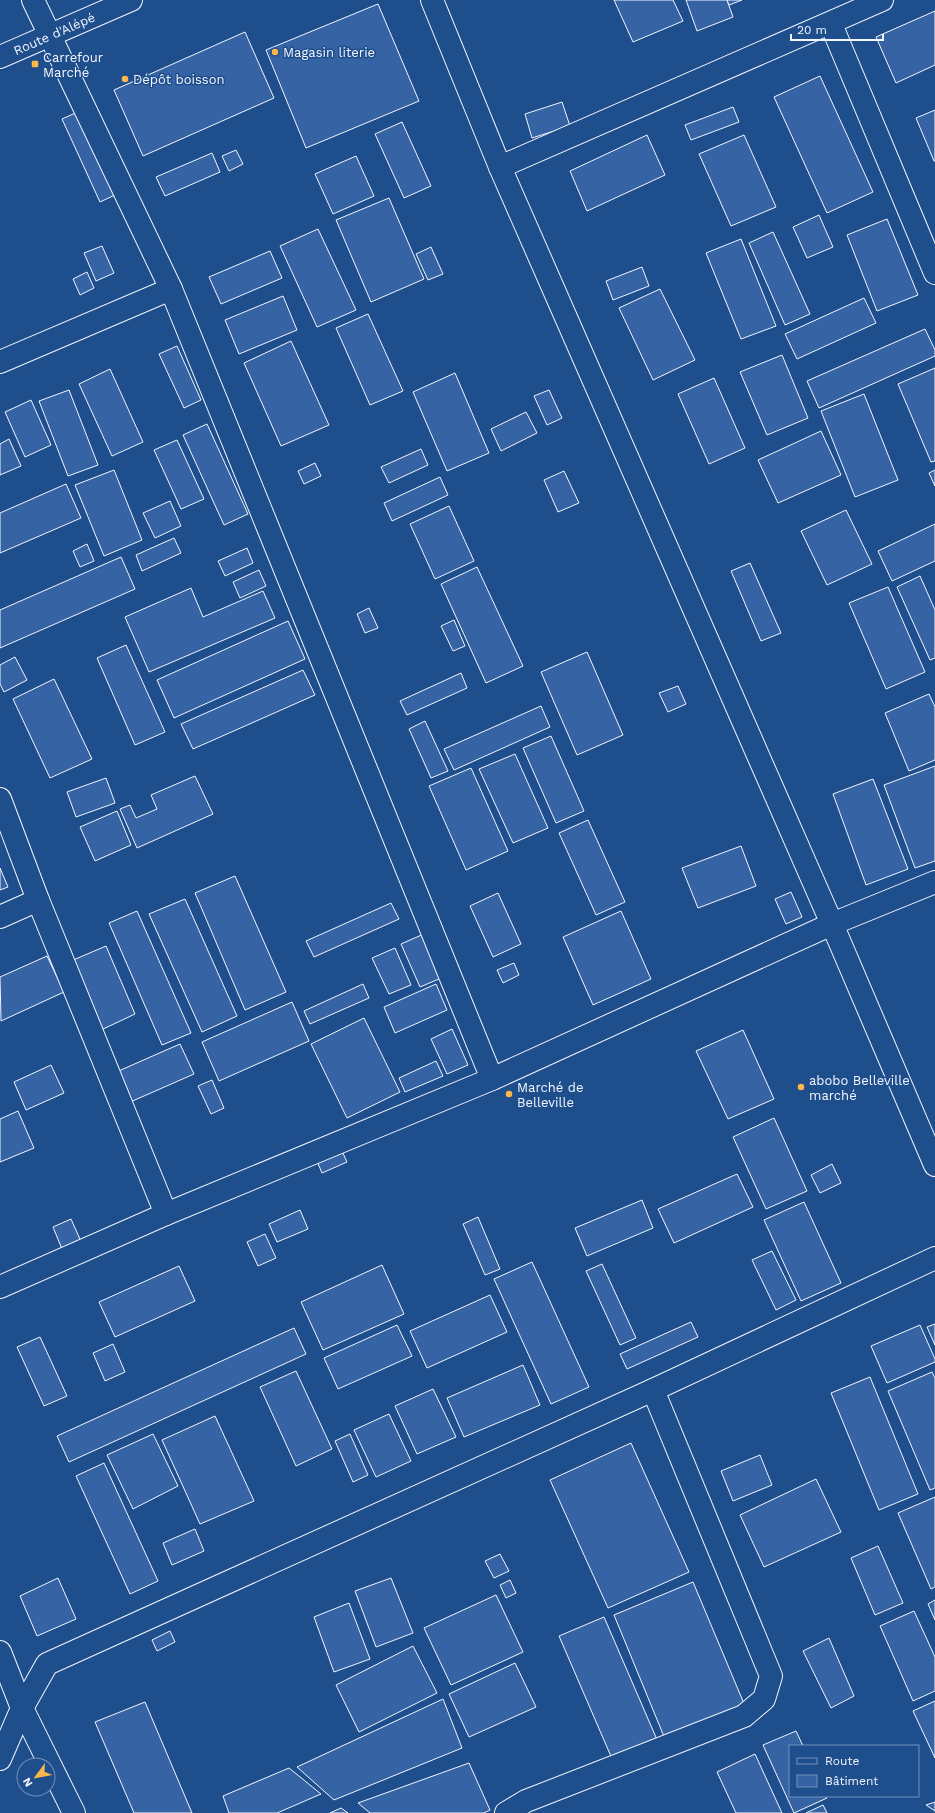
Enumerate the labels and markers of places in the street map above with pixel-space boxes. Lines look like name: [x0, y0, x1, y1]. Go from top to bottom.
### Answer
place label: Magasin literie: [283, 45, 375, 60]
marker: Magasin literie: [270, 47, 280, 57]
place label: Carrefour Marché: [43, 50, 103, 80]
marker: Carrefour Marché: [30, 59, 40, 69]
place label: Dépôt boisson: [133, 72, 225, 87]
marker: Dépôt boisson: [120, 74, 130, 84]
place label: abobo Belleville marché: [809, 1073, 910, 1103]
place label: Marché de Belleville: [517, 1080, 583, 1110]
marker: abobo Belleville marché: [796, 1082, 806, 1092]
marker: Marché de Belleville: [504, 1089, 514, 1099]

